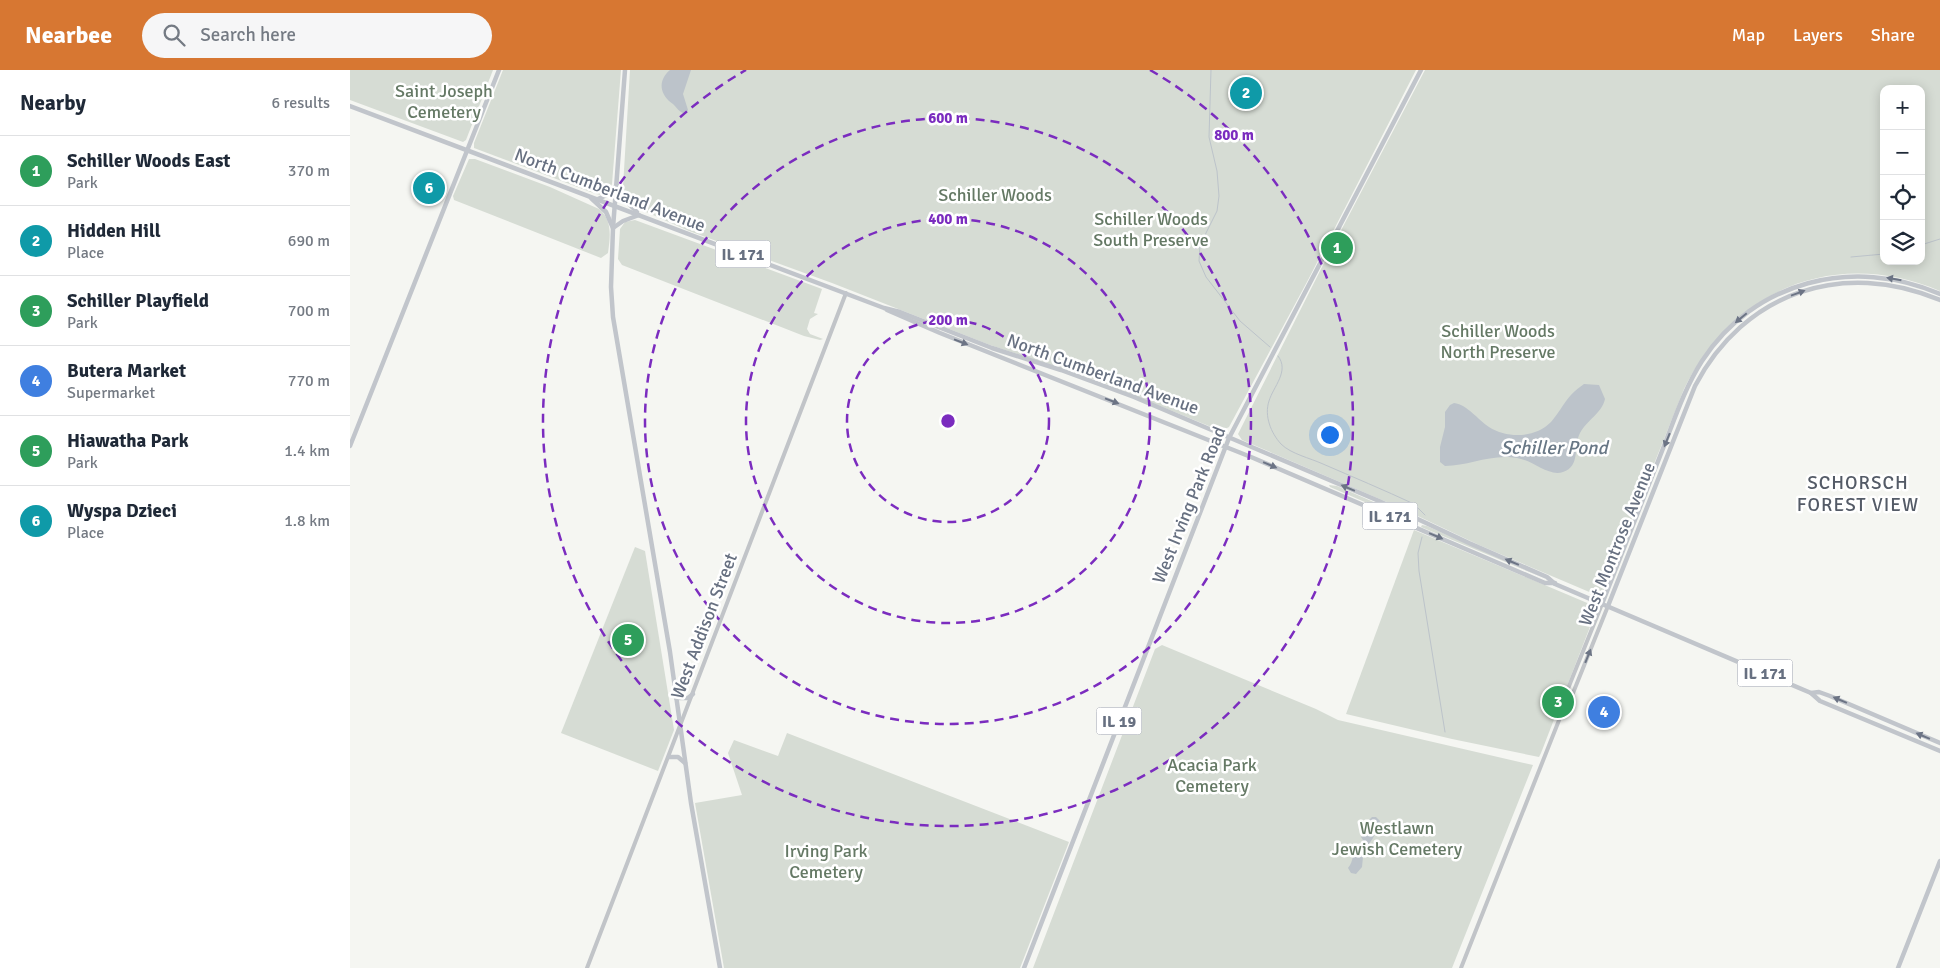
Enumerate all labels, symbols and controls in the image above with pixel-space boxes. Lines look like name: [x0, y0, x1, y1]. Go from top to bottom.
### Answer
search box: [142, 13, 492, 58]
text: Nearbee: [25, 20, 112, 50]
icon: search: [160, 21, 188, 49]
text: Search here: [200, 23, 296, 47]
text: Map: [1732, 24, 1765, 46]
text: Layers: [1793, 24, 1843, 46]
text: Share: [1871, 24, 1915, 46]
pin: 2: [1230, 74, 1262, 112]
park label: Saint Joseph Cemetery: [395, 80, 493, 123]
map controls: [1880, 85, 1925, 265]
button: +: [1880, 85, 1925, 130]
text: Nearby: [20, 90, 86, 116]
text: 6 results: [271, 93, 330, 113]
text: 600 m: [928, 109, 968, 127]
text: 800 m: [1214, 126, 1254, 144]
button: −: [1880, 130, 1925, 175]
street label: North Cumberland Avenue: [511, 143, 709, 237]
text: Schiller Woods East: [67, 149, 230, 173]
text: 1: [32, 161, 40, 181]
text: 370 m: [288, 161, 330, 181]
pin: 6: [413, 169, 445, 207]
text: Park: [67, 173, 98, 193]
button: locate: [1880, 175, 1925, 220]
park label: Schiller Woods: [938, 184, 1052, 206]
park label: Schiller Woods South Preserve: [1093, 208, 1209, 251]
text: 400 m: [928, 210, 968, 228]
text: Hidden Hill: [67, 219, 161, 243]
button: layers: [1880, 220, 1925, 265]
pin: 1: [1321, 229, 1353, 267]
text: 2: [32, 231, 40, 251]
text: 690 m: [288, 231, 330, 251]
road number: IL 171: [716, 240, 770, 268]
text: Place: [67, 243, 104, 263]
one-way arrow: [1885, 275, 1901, 283]
text: Schiller Playfield: [67, 289, 209, 313]
one-way arrow: [1791, 289, 1806, 297]
text: 3: [32, 301, 40, 321]
text: 700 m: [288, 301, 330, 321]
text: 200 m: [928, 311, 968, 329]
one-way arrow: [1735, 312, 1748, 323]
text: Park: [67, 313, 98, 333]
park label: Schiller Woods North Preserve: [1441, 320, 1555, 363]
street label: North Cumberland Avenue: [1004, 329, 1202, 419]
one-way arrow: [953, 338, 968, 346]
text: Butera Market: [67, 359, 186, 383]
text: 4: [32, 371, 40, 391]
text: 770 m: [288, 371, 330, 391]
text: Supermarket: [67, 383, 155, 403]
one-way arrow: [1105, 397, 1120, 405]
centre of rings: [939, 412, 957, 430]
your location: [1317, 422, 1343, 448]
street label: West Irving Park Road: [1147, 423, 1231, 587]
text: Hiawatha Park: [67, 429, 189, 453]
one-way arrow: [1662, 432, 1670, 447]
water label: Schiller Pond: [1500, 436, 1609, 460]
text: 5: [32, 441, 40, 461]
text: 1.4 km: [284, 441, 330, 461]
text: Park: [67, 453, 98, 473]
street label: West Montrose Avenue: [1574, 459, 1660, 629]
one-way arrow: [1263, 462, 1278, 470]
district label: SCHORSCH FOREST VIEW: [1797, 471, 1919, 517]
one-way arrow: [1340, 484, 1355, 492]
text: Wyspa Dzieci: [67, 499, 177, 523]
road number: IL 171: [1362, 502, 1418, 530]
text: 6: [32, 511, 40, 531]
text: 1.8 km: [284, 511, 330, 531]
text: Place: [67, 523, 104, 543]
one-way arrow: [1429, 532, 1443, 540]
street label: West Addison Street: [666, 550, 742, 702]
one-way arrow: [1505, 557, 1519, 565]
pin: 5: [612, 621, 644, 659]
one-way arrow: [1584, 649, 1592, 663]
road number: IL 171: [1738, 660, 1792, 686]
pin: 3: [1542, 683, 1574, 721]
pin: 4: [1588, 693, 1620, 731]
one-way arrow: [1833, 696, 1847, 704]
road number: IL 19: [1096, 707, 1142, 734]
one-way arrow: [1916, 731, 1930, 739]
park label: Acacia Park Cemetery: [1167, 754, 1257, 797]
park label: Westlawn Jewish Cemetery: [1332, 817, 1463, 860]
park label: Irving Park Cemetery: [784, 840, 868, 883]

